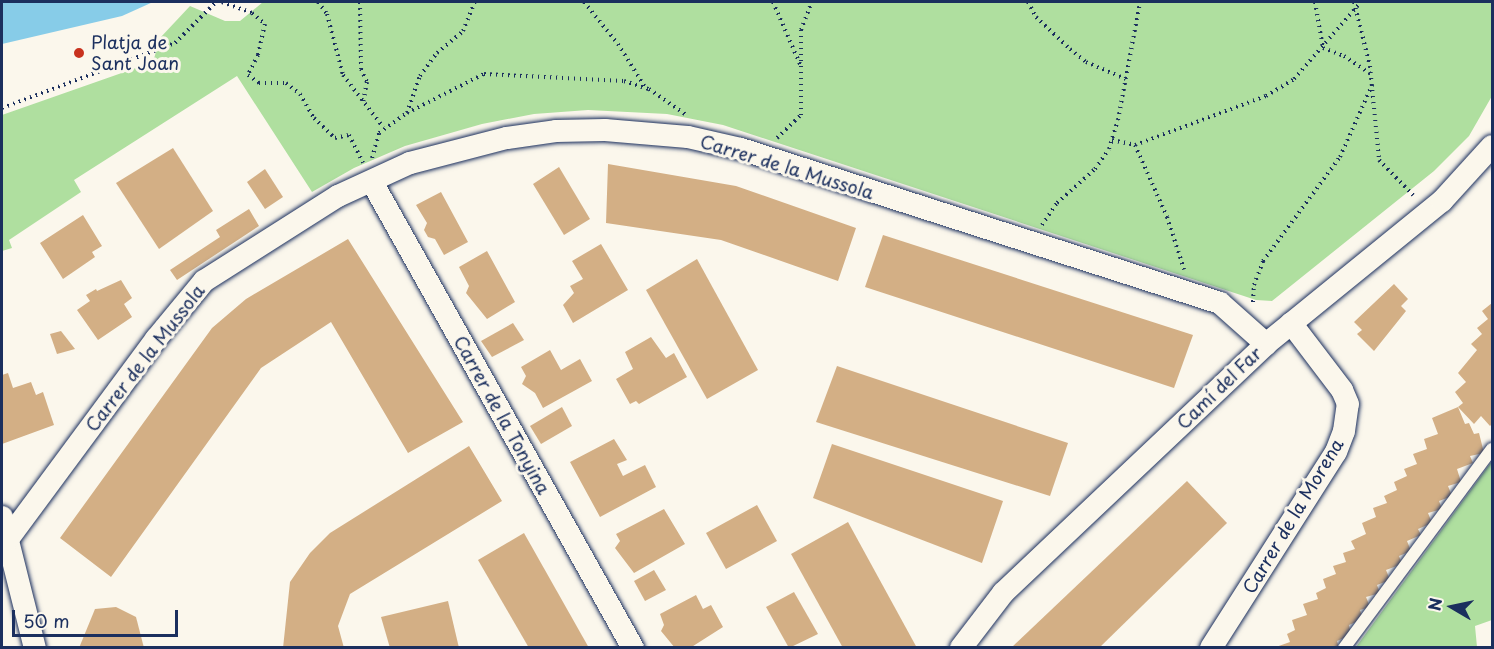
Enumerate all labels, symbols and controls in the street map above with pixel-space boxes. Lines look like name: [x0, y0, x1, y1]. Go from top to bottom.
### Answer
place label: Platja de Sant Joan: [91, 32, 179, 74]
marker: Platja de Sant Joan: [72, 46, 86, 60]
street label: Carrer de la Mussola: [697, 130, 877, 204]
street label: Carrer de la Mussola: [80, 280, 210, 436]
street label: Carrer de la Tonyina: [449, 331, 555, 499]
street label: Camí del Far: [1172, 342, 1266, 434]
street label: Carrer de la Morena: [1238, 434, 1348, 598]
north arrow: [1422, 577, 1482, 637]
text: N: [1421, 596, 1447, 612]
scale bar: [15, 598, 182, 636]
text: 50 m: [23, 607, 70, 634]

